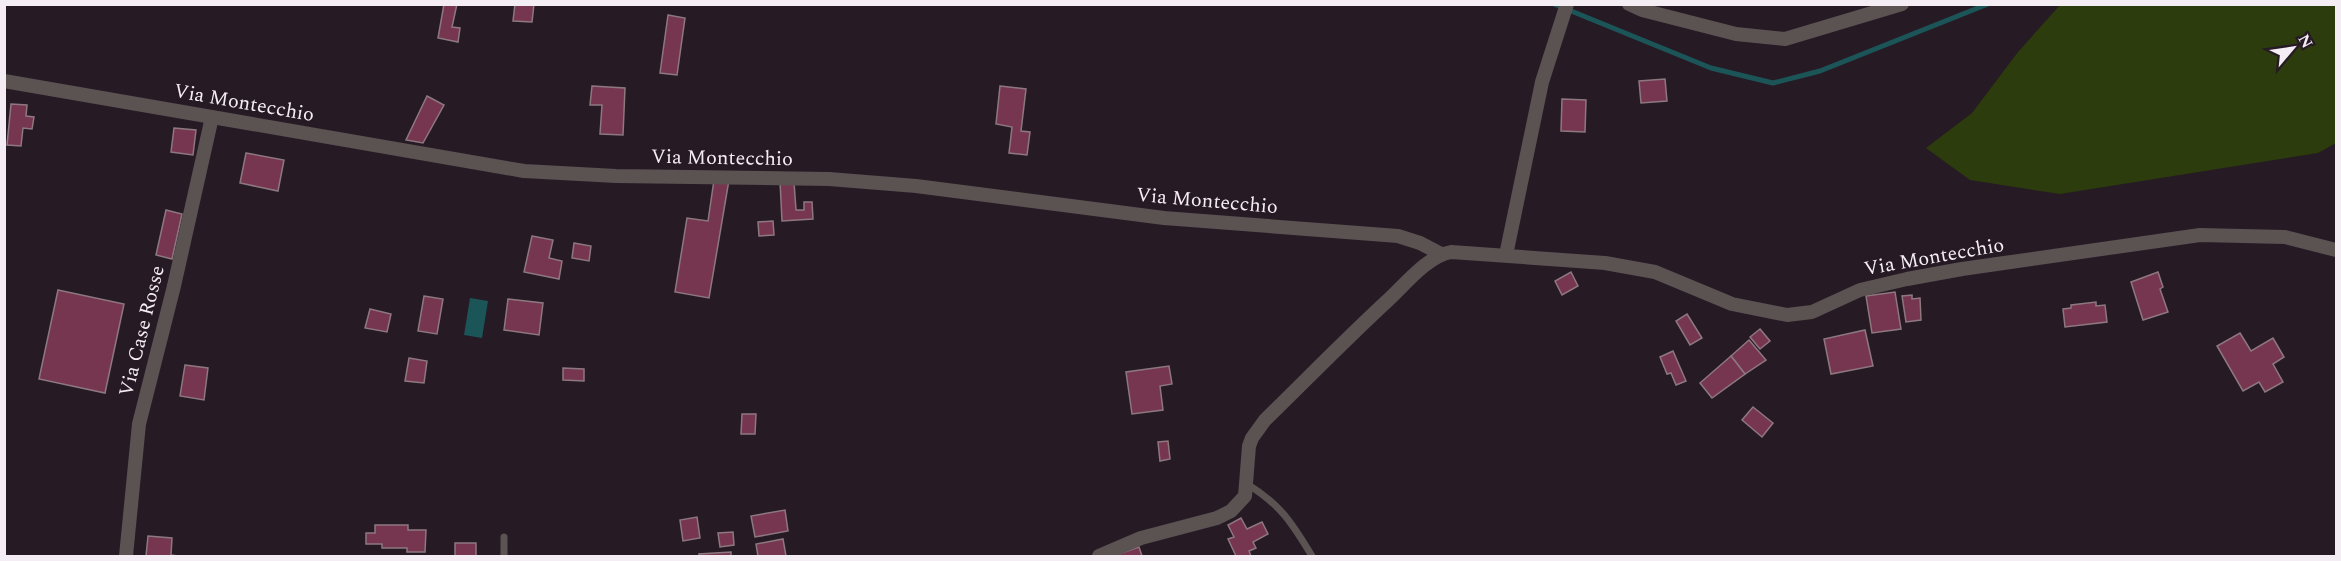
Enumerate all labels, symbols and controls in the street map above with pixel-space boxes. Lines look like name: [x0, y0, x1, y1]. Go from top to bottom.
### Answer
north arrow: [2263, 18, 2323, 78]
text: N: [2292, 30, 2319, 53]
street label: Via Montecchio: [171, 76, 317, 130]
street label: Via Montecchio: [651, 142, 793, 174]
street label: Via Montecchio: [1135, 180, 1279, 222]
street label: Via Montecchio: [1861, 230, 2007, 284]
street label: Via Case Rosse: [111, 262, 173, 400]

